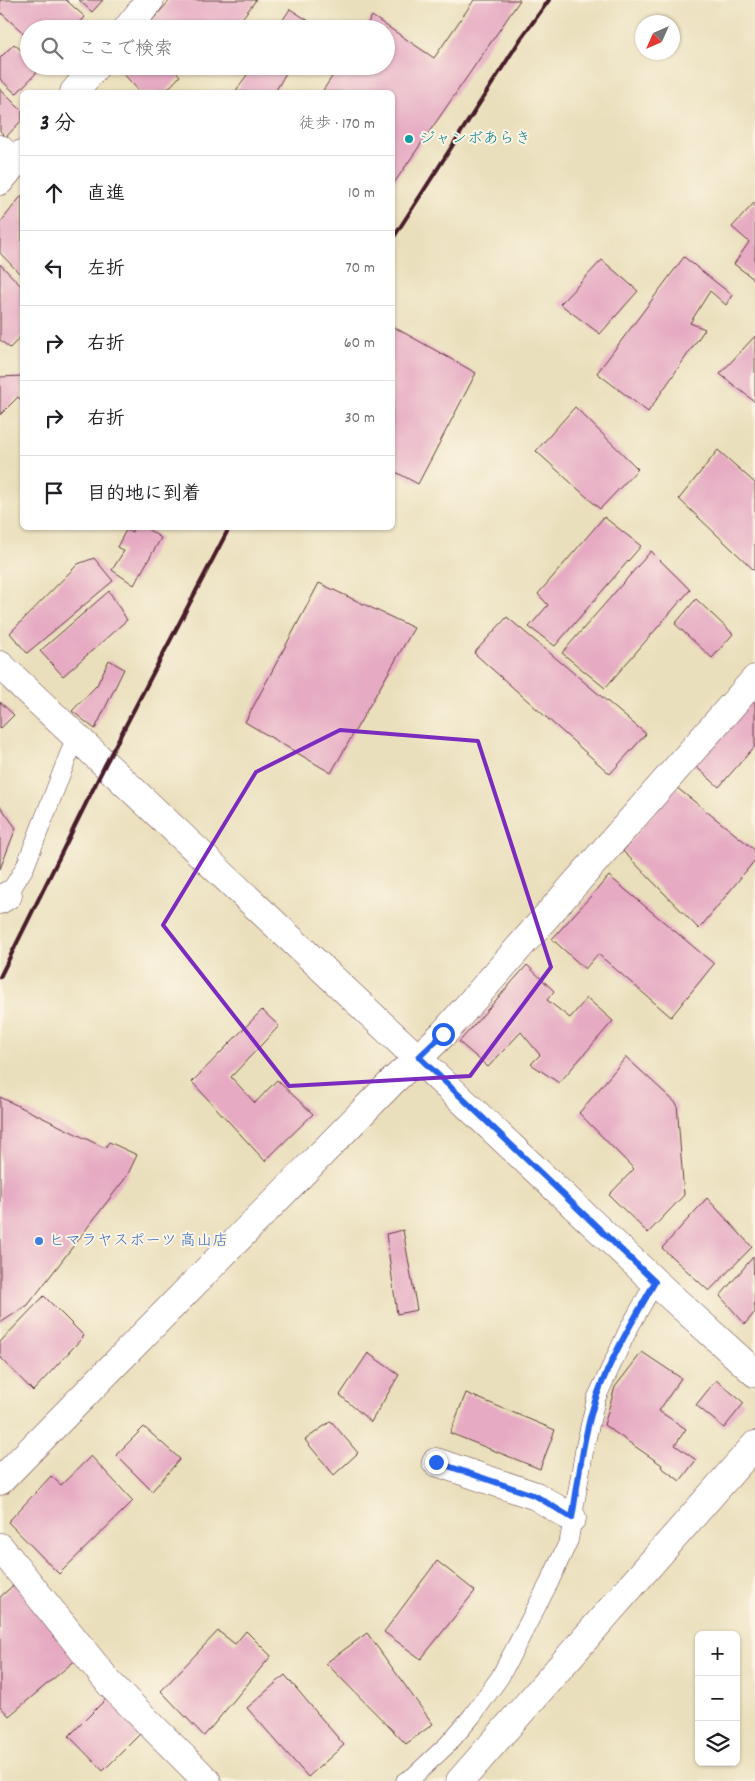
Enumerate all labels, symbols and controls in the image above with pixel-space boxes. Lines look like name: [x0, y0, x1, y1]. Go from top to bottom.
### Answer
north arrow: [635, 15, 680, 60]
search box: [20, 20, 395, 75]
icon: search: [38, 34, 66, 62]
text: ここで検索: [78, 37, 173, 64]
text: 3 分: [40, 110, 75, 140]
text: 徒歩 · 170 m: [299, 113, 375, 136]
place label: ジャンボあらき: [419, 128, 531, 151]
marker: ジャンボあらき: [403, 133, 415, 145]
icon: ahead: [40, 179, 68, 207]
text: 直進: [87, 182, 125, 209]
text: 10 m: [348, 182, 375, 205]
icon: left: [40, 254, 68, 282]
text: 左折: [87, 257, 125, 284]
text: 70 m: [345, 257, 375, 280]
icon: right: [40, 329, 68, 357]
text: 右折: [87, 332, 125, 359]
text: 60 m: [344, 332, 375, 355]
icon: right: [40, 404, 68, 432]
text: 右折: [87, 407, 125, 434]
text: 30 m: [345, 407, 375, 430]
icon: arrive: [40, 479, 68, 507]
text: 目的地に到着: [87, 482, 201, 509]
route start: [432, 1023, 455, 1046]
place label: ヒマラヤスポーツ 高山店: [49, 1230, 228, 1253]
marker: ヒマラヤスポーツ 高山店: [33, 1235, 45, 1247]
route end: [425, 1451, 448, 1474]
map controls: [695, 1631, 740, 1766]
button: +: [695, 1631, 740, 1676]
button: −: [695, 1676, 740, 1721]
button: layers: [695, 1721, 740, 1766]

